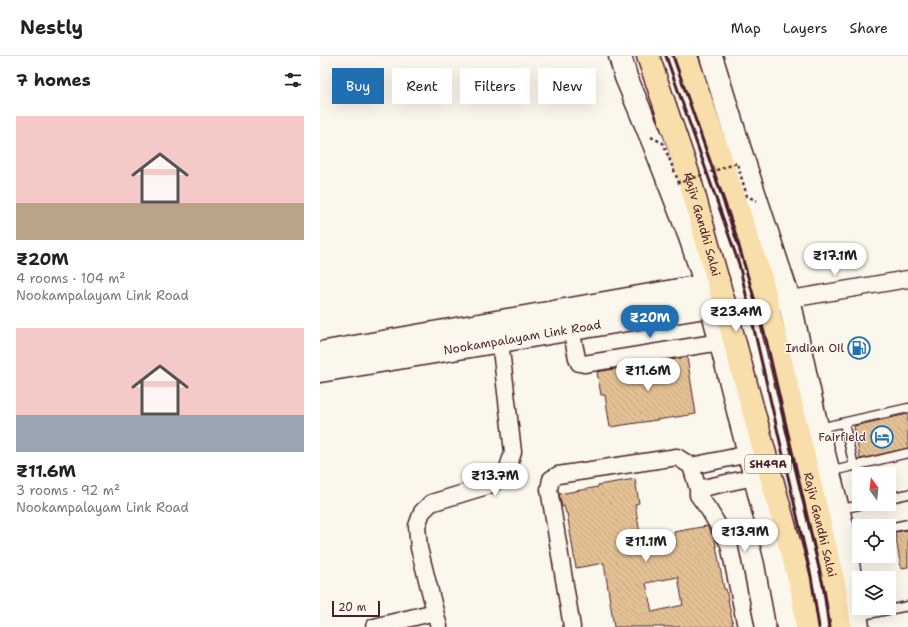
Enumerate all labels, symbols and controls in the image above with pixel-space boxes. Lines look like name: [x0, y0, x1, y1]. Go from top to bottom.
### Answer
text: Nestly: [20, 15, 83, 40]
text: Map: [731, 19, 761, 37]
text: Layers: [783, 19, 827, 37]
text: Share: [849, 19, 888, 37]
chip: Buy: [332, 68, 384, 104]
chip: Rent: [392, 68, 452, 104]
chip: Filters: [460, 68, 530, 104]
chip: New: [538, 68, 596, 104]
text: 7 homes: [16, 69, 91, 91]
icon: filters: [282, 69, 304, 91]
icon: home: [124, 142, 196, 214]
street label: Rajiv Gandhi Salai: [680, 171, 724, 278]
pin: ₹17.1M: [802, 243, 868, 277]
text: ₹17.1M: [813, 247, 857, 264]
text: ₹20M: [16, 248, 69, 270]
text: 4 rooms · 104 m²: [16, 270, 125, 287]
text: Nookampalayam Link Road: [16, 287, 189, 304]
pin: ₹23.4M: [703, 299, 769, 333]
text: ₹23.4M: [710, 303, 762, 320]
pin: ₹20M: [626, 305, 674, 339]
text: ₹20M: [630, 309, 670, 326]
street label: Nookampalayam Link Road: [442, 316, 603, 358]
fuel station icon: Indian Oil: [846, 335, 872, 361]
place label: Indian Oil: [785, 340, 844, 356]
icon: home: [124, 354, 196, 426]
pin: ₹11.6M: [615, 358, 681, 392]
text: ₹11.6M: [625, 362, 671, 379]
hotel icon: Fairfield: [869, 424, 895, 450]
place label: Fairfield: [818, 429, 866, 445]
road number: SH49A: [745, 455, 791, 473]
text: ₹11.6M: [16, 460, 76, 482]
pin: ₹13.7M: [462, 463, 528, 497]
text: ₹13.7M: [471, 467, 519, 484]
north arrow: [852, 467, 896, 511]
map controls: [852, 467, 896, 615]
street label: Rajiv Gandhi Salai: [800, 471, 840, 579]
text: 3 rooms · 92 m²: [16, 482, 120, 499]
text: Nookampalayam Link Road: [16, 499, 189, 516]
pin: ₹13.9M: [712, 519, 778, 553]
button: locate: [852, 519, 896, 563]
text: ₹13.9M: [721, 523, 769, 540]
pin: ₹11.1M: [613, 529, 679, 563]
text: ₹11.1M: [625, 533, 667, 550]
button: layers: [852, 571, 896, 615]
scale bar: [332, 599, 380, 618]
text: 20 m: [338, 600, 366, 615]

